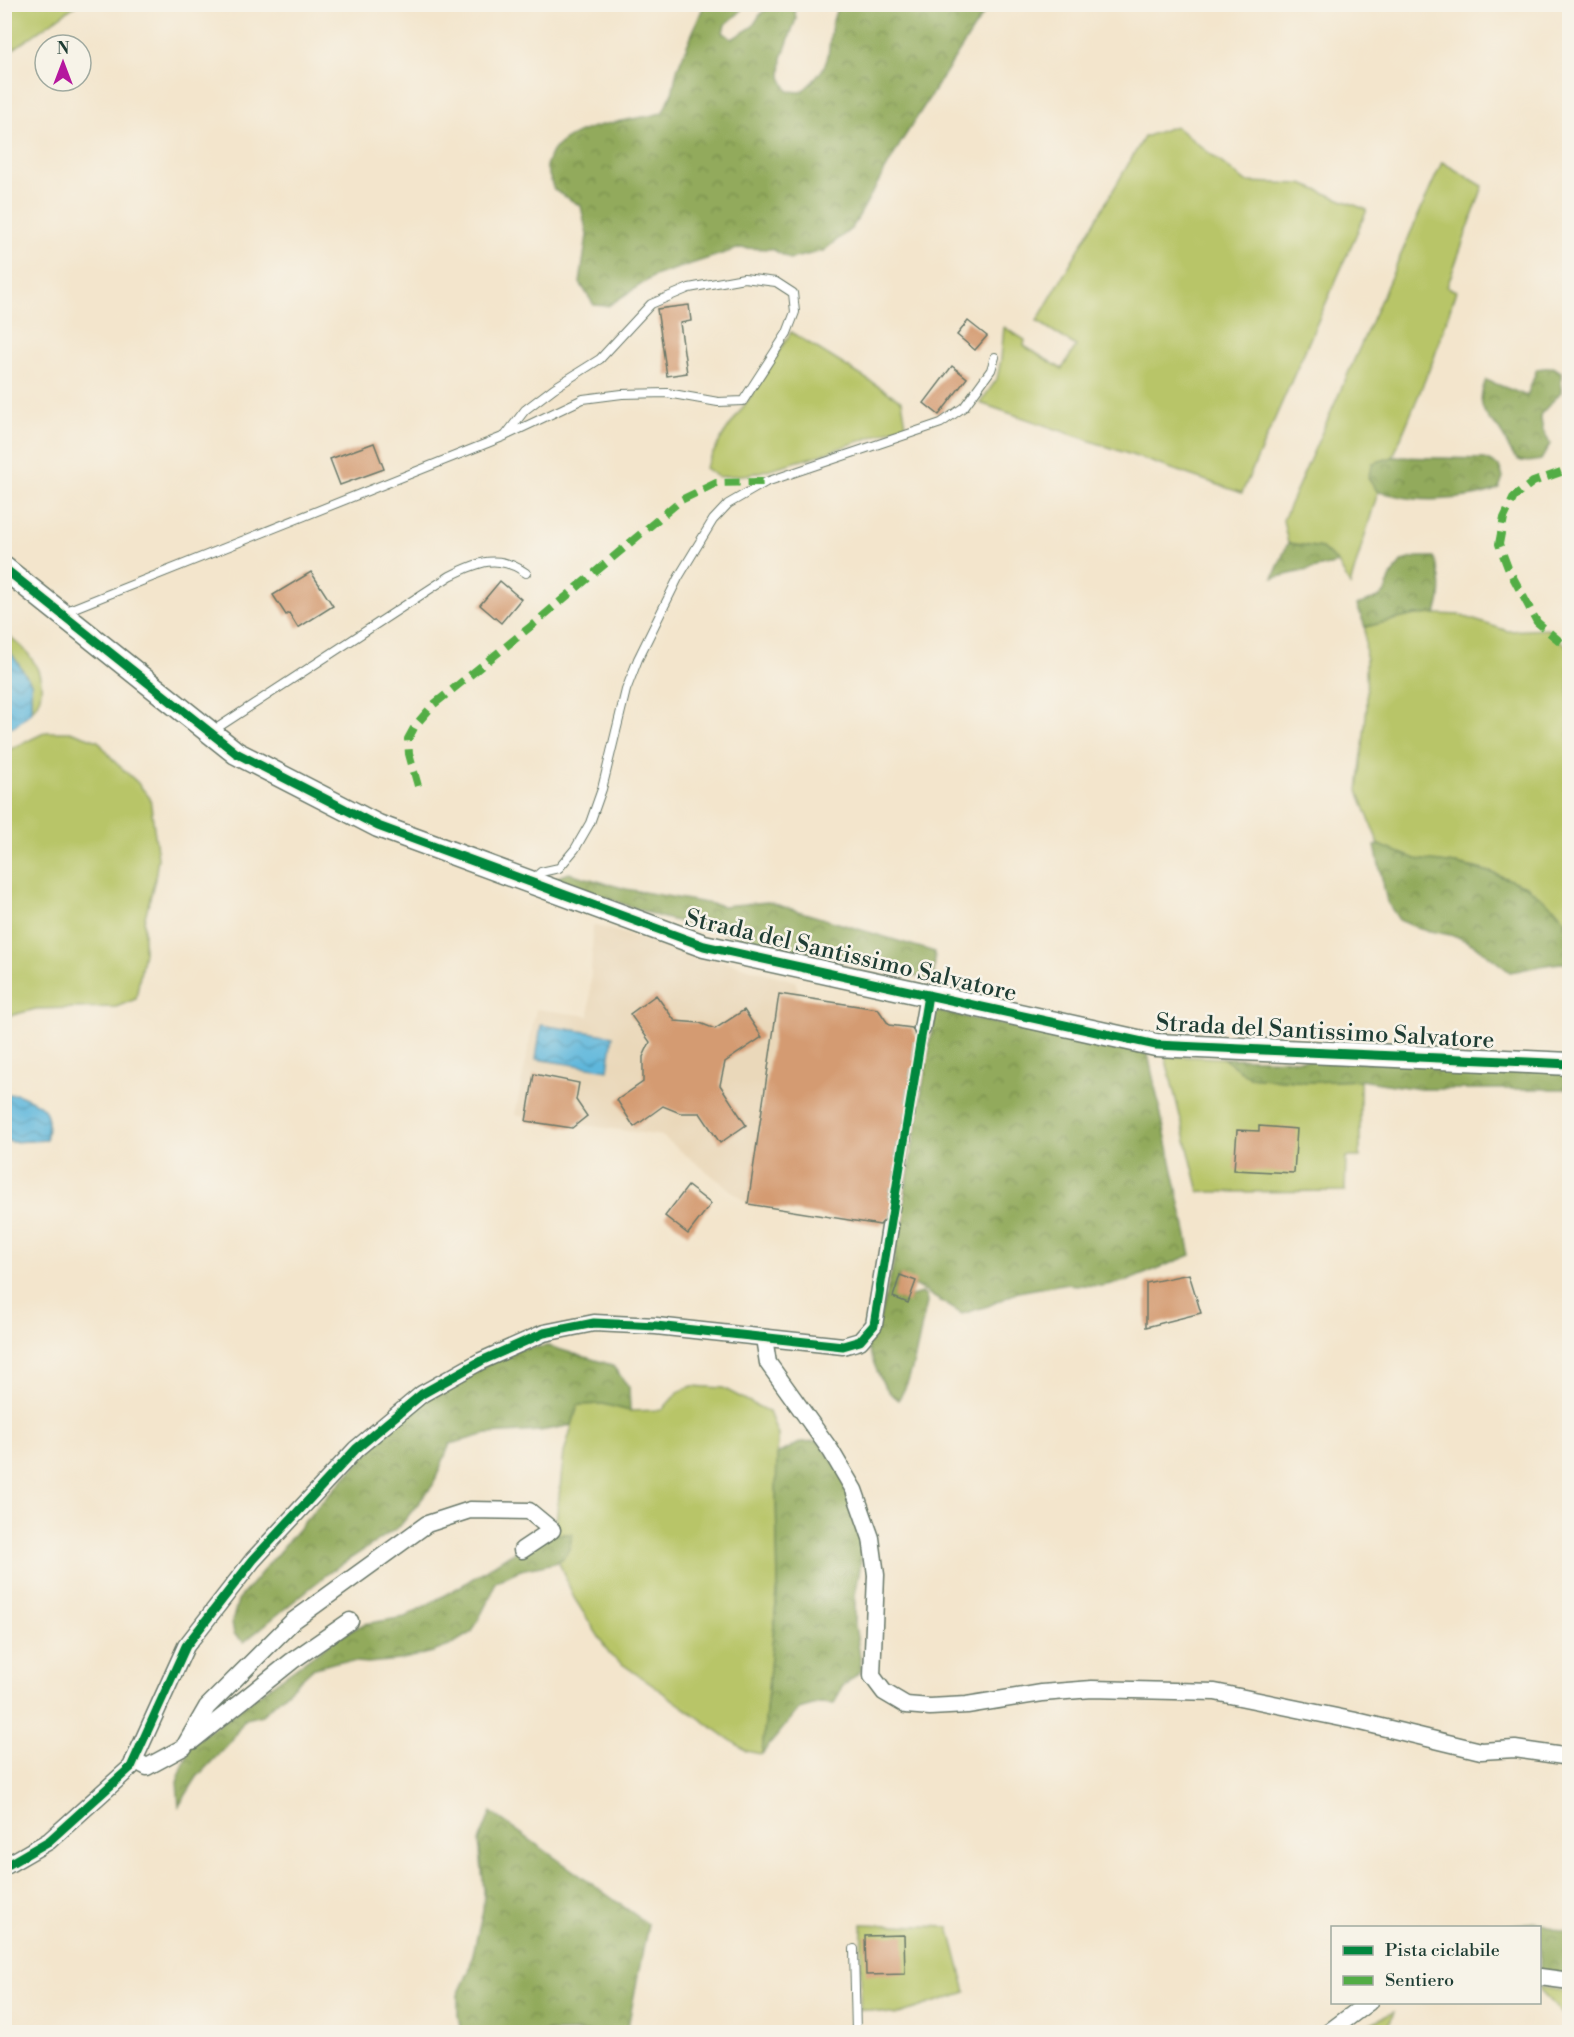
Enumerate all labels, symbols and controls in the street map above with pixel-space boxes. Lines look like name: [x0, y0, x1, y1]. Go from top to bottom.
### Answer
north arrow: [33, 33, 93, 93]
text: N: [57, 39, 70, 59]
street label: Strada del Santissimo Salvatore: [682, 903, 1020, 1009]
street label: Strada del Santissimo Salvatore: [1155, 1008, 1495, 1056]
legend: [1331, 1926, 1541, 2004]
text: Pista ciclabile: [1385, 1939, 1500, 1962]
text: Sentiero: [1385, 1969, 1454, 1992]

